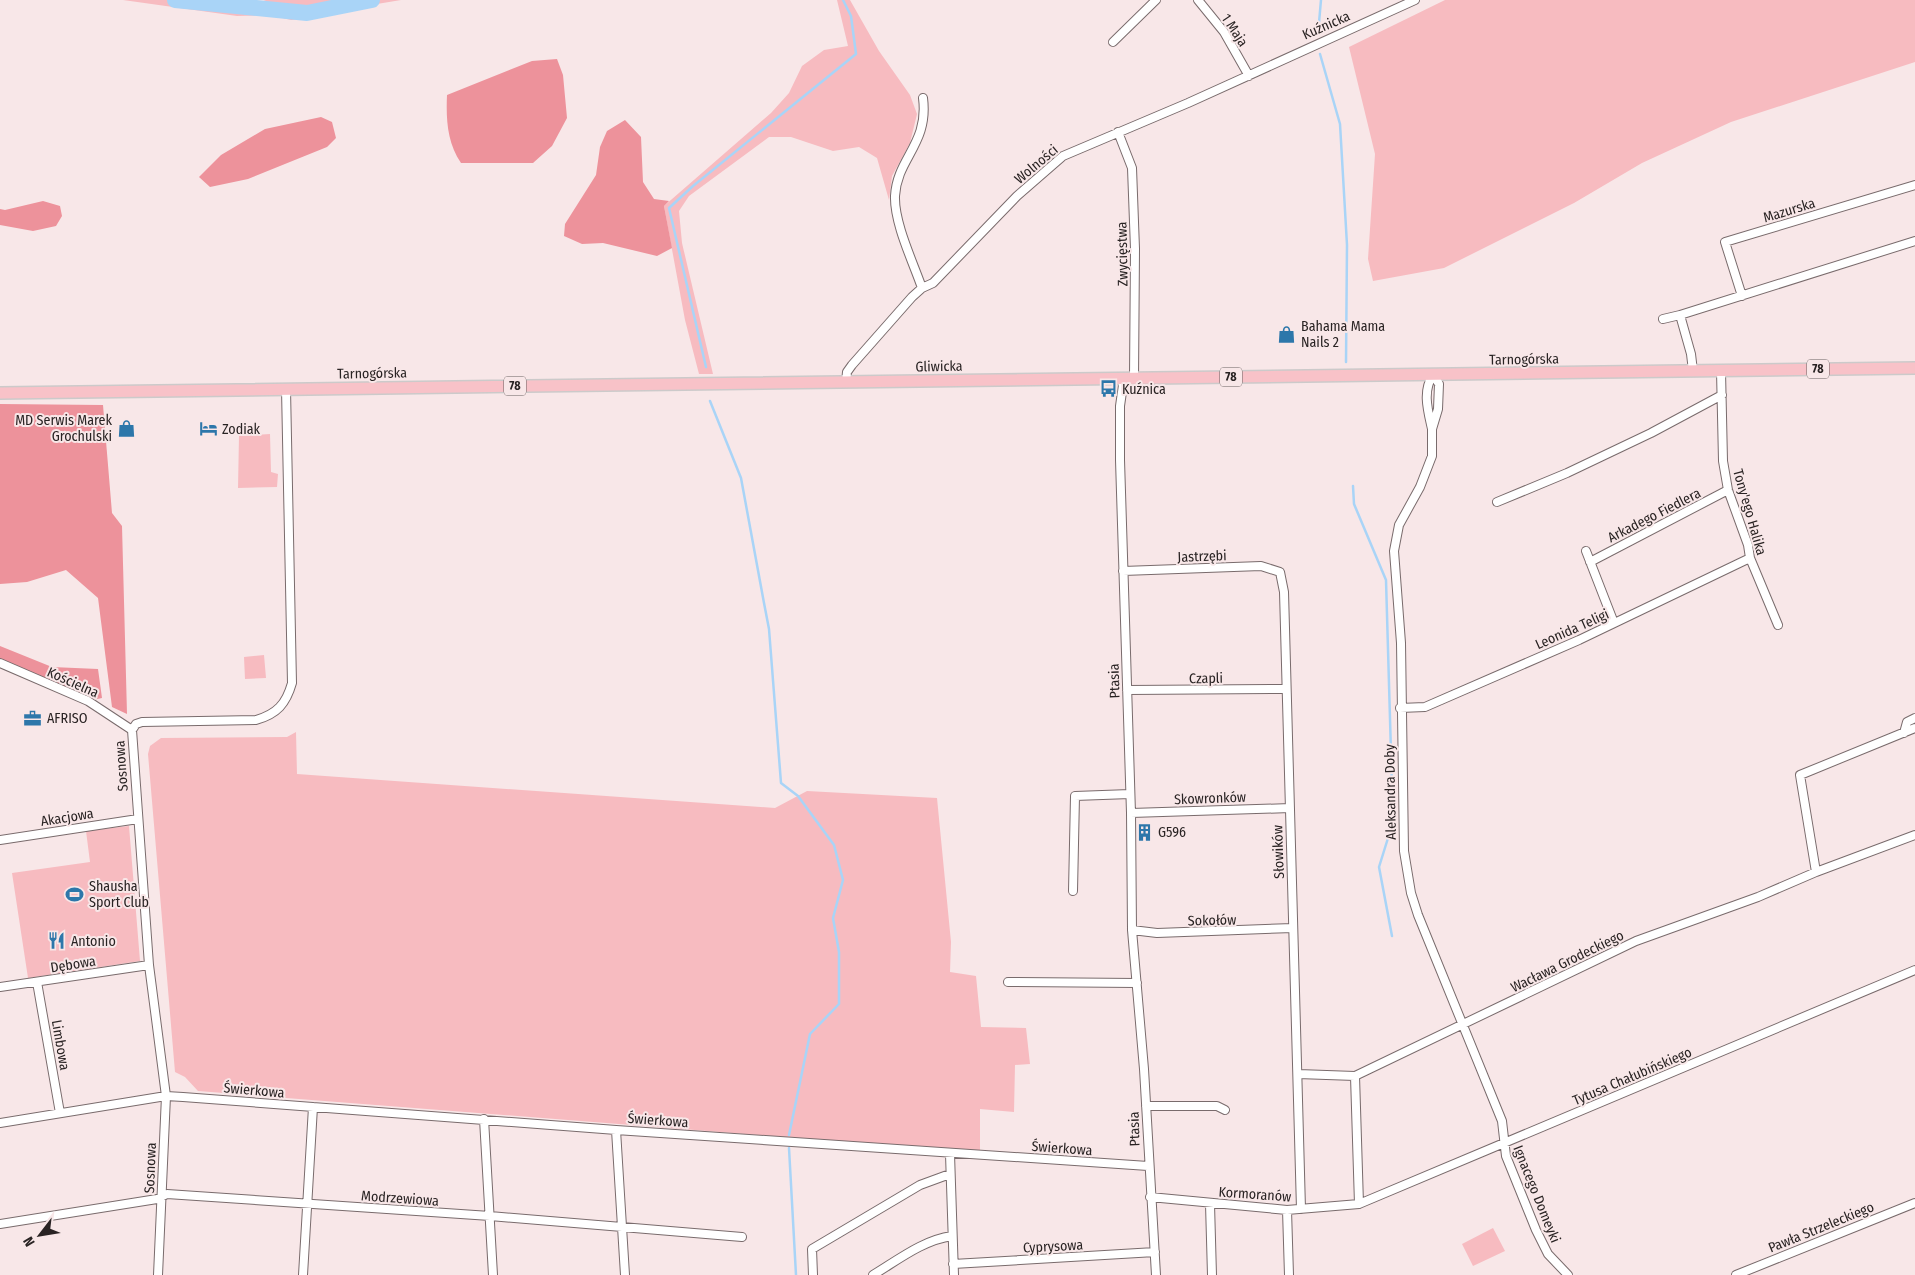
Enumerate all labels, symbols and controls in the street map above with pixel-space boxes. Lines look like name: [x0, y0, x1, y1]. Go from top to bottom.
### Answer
street label: Kuźnicka: [1300, 7, 1353, 43]
street label: 1 Maja: [1218, 11, 1252, 50]
street label: Wolności: [1011, 141, 1062, 187]
street label: Mazurska: [1761, 195, 1817, 226]
street label: Zwycięstwa: [1113, 221, 1132, 286]
place label: Bahama Mama Nails 2: [1301, 318, 1385, 351]
shop icon: Bahama Mama Nails 2: [1277, 324, 1297, 344]
street label: Tarnogórska: [1489, 350, 1559, 369]
street label: Gliwicka: [915, 358, 963, 375]
road number: 78: [1807, 359, 1829, 378]
street label: Tarnogórska: [337, 364, 407, 383]
road number: 78: [1220, 368, 1242, 387]
road number: 78: [504, 376, 526, 396]
bus stop icon: Kuźnica: [1098, 379, 1118, 399]
place label: Kuźnica: [1122, 381, 1166, 398]
place label: MD Serwis Marek Grochulski: [15, 412, 112, 445]
shop icon: MD Serwis Marek Grochulski: [116, 418, 136, 438]
hotel icon: Zodiak: [198, 419, 218, 439]
place label: Zodiak: [222, 421, 261, 438]
street label: Tony'ego Halika: [1729, 467, 1770, 557]
street label: Arkadego Fiedlera: [1605, 485, 1704, 546]
street label: Jastrzębi: [1177, 547, 1227, 566]
street label: Leonida Teligi: [1533, 606, 1612, 653]
street label: Ptasia: [1105, 663, 1124, 699]
street label: Kościelna: [44, 664, 101, 701]
street label: Czapli: [1189, 670, 1223, 687]
office icon: AFRISO: [23, 708, 43, 728]
place label: AFRISO: [47, 710, 88, 727]
street label: Sosnowa: [111, 740, 132, 792]
street label: Aleksandra Doby: [1381, 743, 1400, 840]
street label: Skowronków: [1174, 789, 1246, 808]
street label: Akacjowa: [39, 805, 95, 830]
building icon: G596: [1134, 822, 1154, 842]
place label: G596: [1158, 824, 1186, 841]
street label: Słowików: [1269, 825, 1288, 879]
place label: Shausha Sport Club: [89, 878, 149, 911]
sports icon: Shausha Sport Club: [65, 884, 85, 904]
street label: Sokołów: [1188, 912, 1236, 929]
street label: Wacława Grodeckiego: [1508, 927, 1626, 996]
restaurant icon: Antonio: [47, 931, 67, 951]
place label: Antonio: [71, 933, 116, 950]
street label: Dębowa: [49, 953, 97, 976]
street label: Limbowa: [48, 1018, 73, 1072]
street label: Tytusa Chałubińskiego: [1570, 1044, 1694, 1109]
street label: Świerkowa: [223, 1078, 285, 1102]
street label: Świerkowa: [627, 1109, 689, 1131]
street label: Ptasia: [1125, 1111, 1144, 1147]
street label: Świerkowa: [1031, 1137, 1093, 1159]
street label: Sosnowa: [141, 1142, 160, 1194]
street label: Ignacego Domeyki: [1509, 1143, 1564, 1245]
street label: Kormoranów: [1218, 1183, 1292, 1206]
street label: Modrzewiowa: [361, 1187, 440, 1210]
street label: Pawła Strzeleckiego: [1766, 1199, 1877, 1256]
north arrow: [15, 1210, 65, 1260]
text: N: [20, 1233, 39, 1249]
street label: Cyprysowa: [1022, 1236, 1084, 1257]

